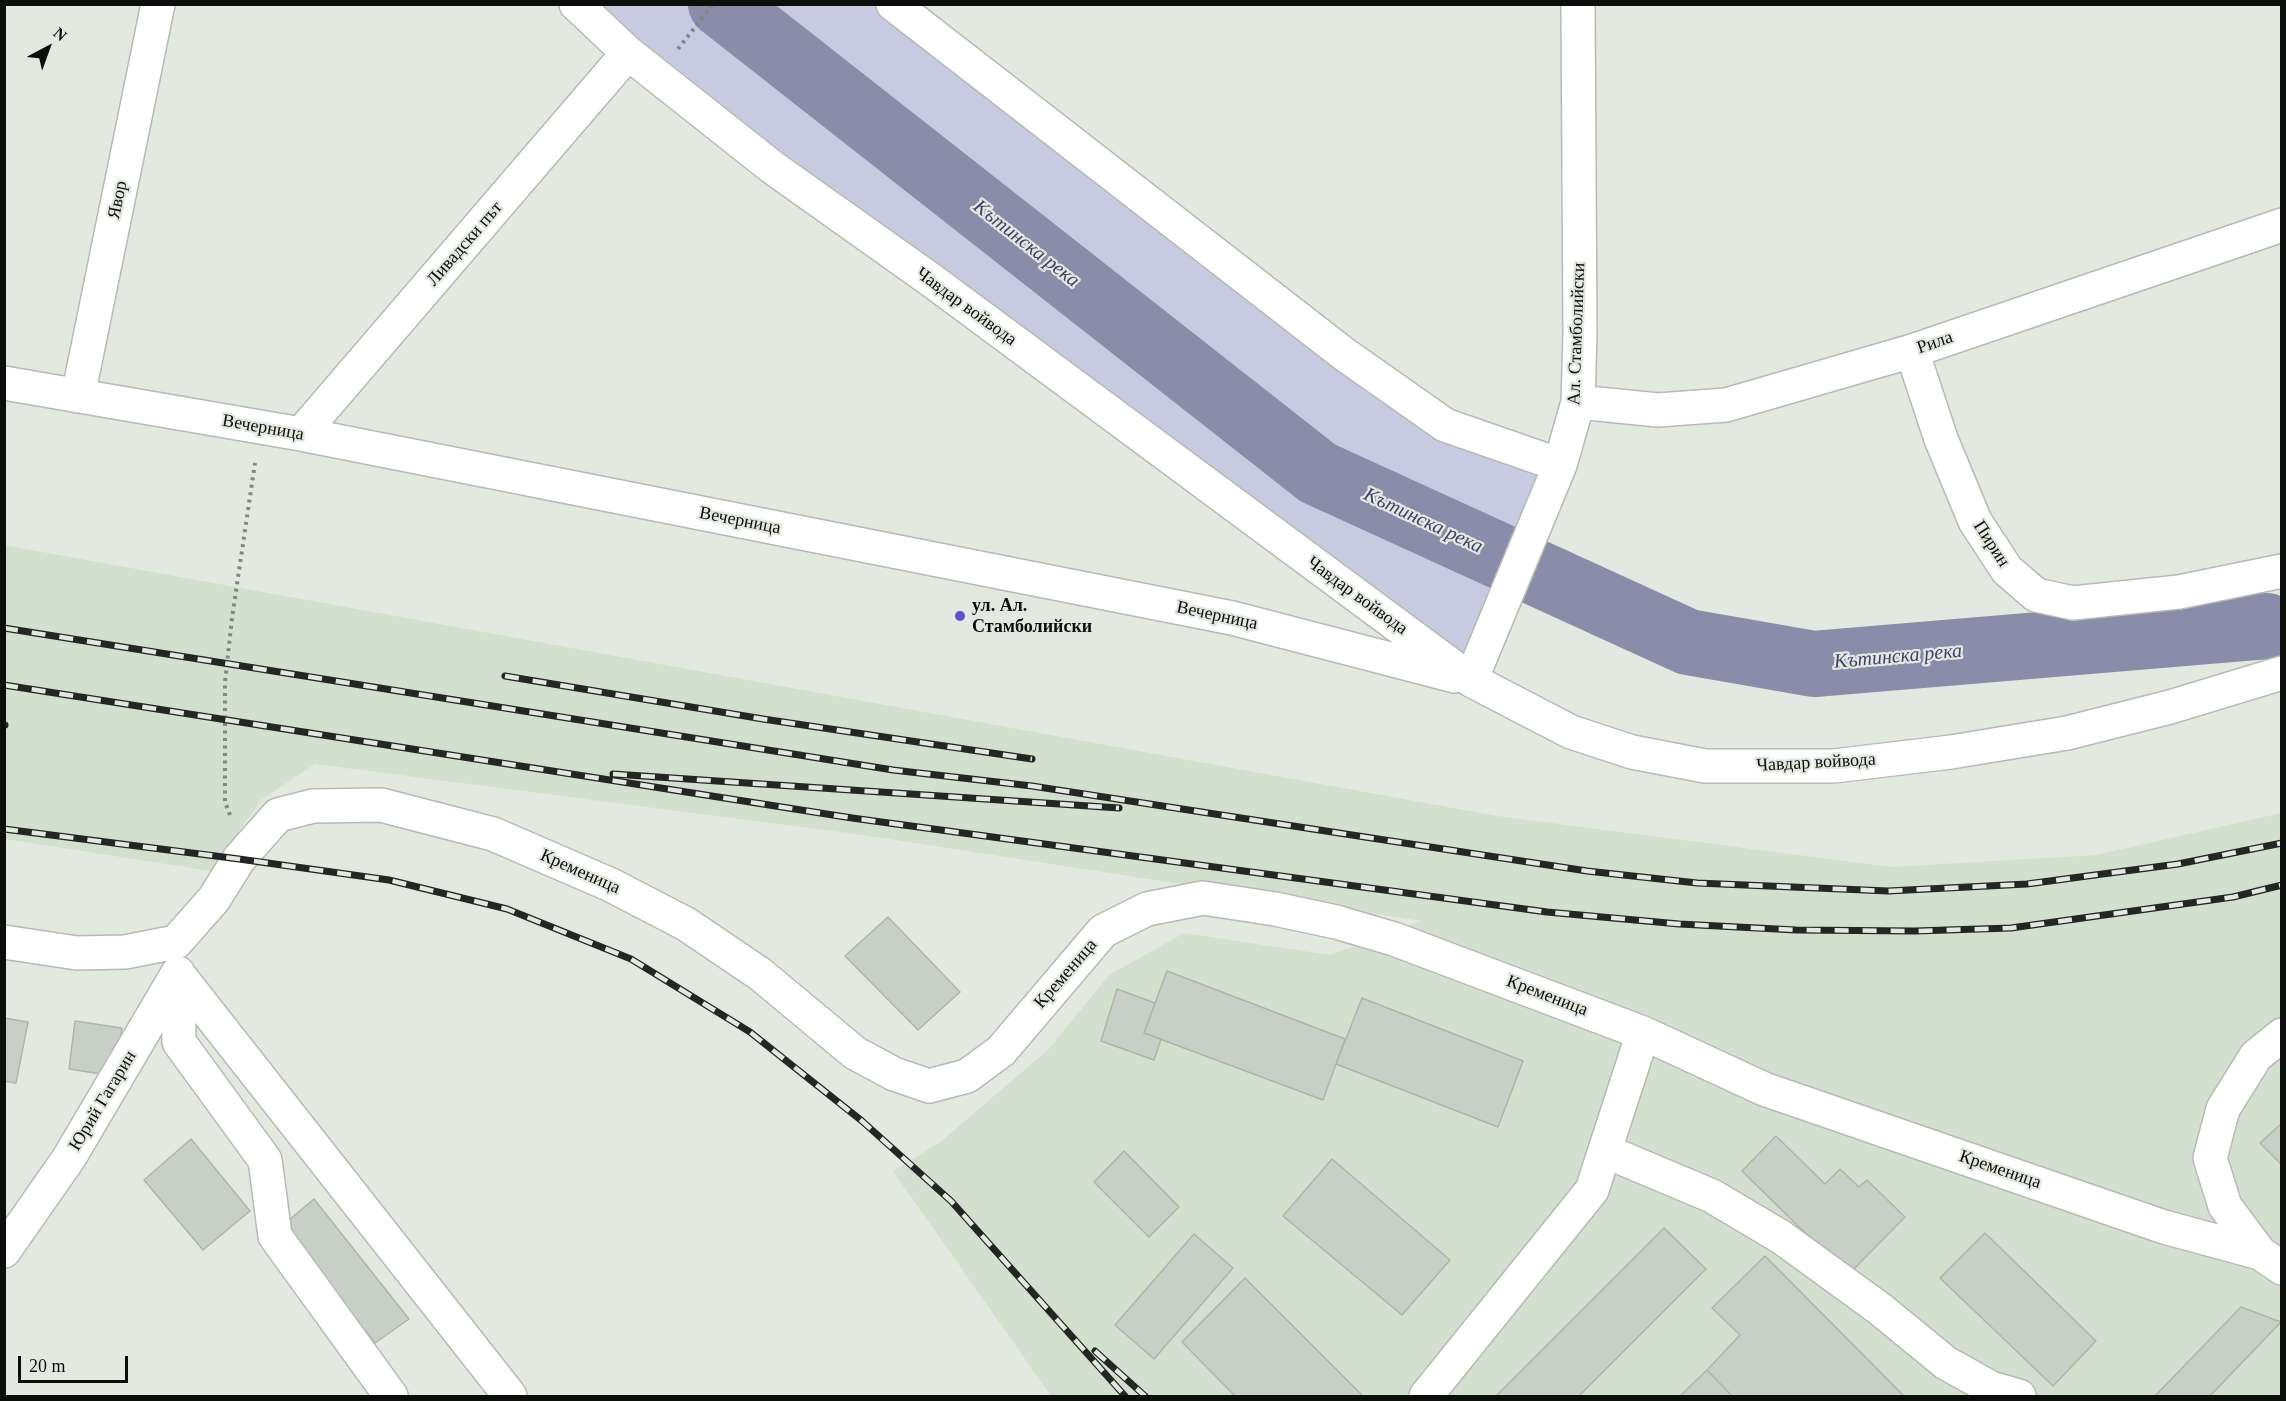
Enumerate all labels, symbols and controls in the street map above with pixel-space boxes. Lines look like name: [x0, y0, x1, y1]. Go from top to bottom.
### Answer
north arrow: [18, 18, 78, 78]
text: N: [50, 24, 70, 44]
street label: Явор: [103, 179, 133, 221]
water label: Кътинска река: [968, 195, 1084, 293]
street label: Ливадски път: [422, 197, 508, 291]
street label: Ал. Стамболийски: [1564, 262, 1590, 406]
street label: Чавдар войвода: [911, 263, 1021, 351]
street label: Рила: [1914, 327, 1956, 359]
street label: Вечерница: [221, 410, 305, 446]
water label: Кътинска река: [1360, 483, 1486, 559]
street label: Вечерница: [697, 503, 783, 539]
street label: Пирин: [1968, 517, 2014, 571]
street label: Чавдар войвода: [1302, 552, 1412, 640]
place label: ул. Ал. Стамболийски: [972, 595, 1092, 638]
street label: Вечерница: [1174, 597, 1260, 635]
marker: ул. Ал. Стамболийски: [953, 609, 967, 623]
water label: Кътинска река: [1833, 639, 1963, 675]
street label: Чавдар войвода: [1756, 749, 1876, 777]
street label: Кременица: [537, 845, 623, 899]
street label: Кременица: [1030, 935, 1102, 1013]
street label: Кременица: [1503, 971, 1591, 1021]
street label: Юрий Гагарин: [65, 1047, 141, 1155]
street label: Кременица: [1956, 1146, 2044, 1194]
scale bar: [21, 1344, 130, 1382]
text: 20 m: [29, 1356, 66, 1376]

